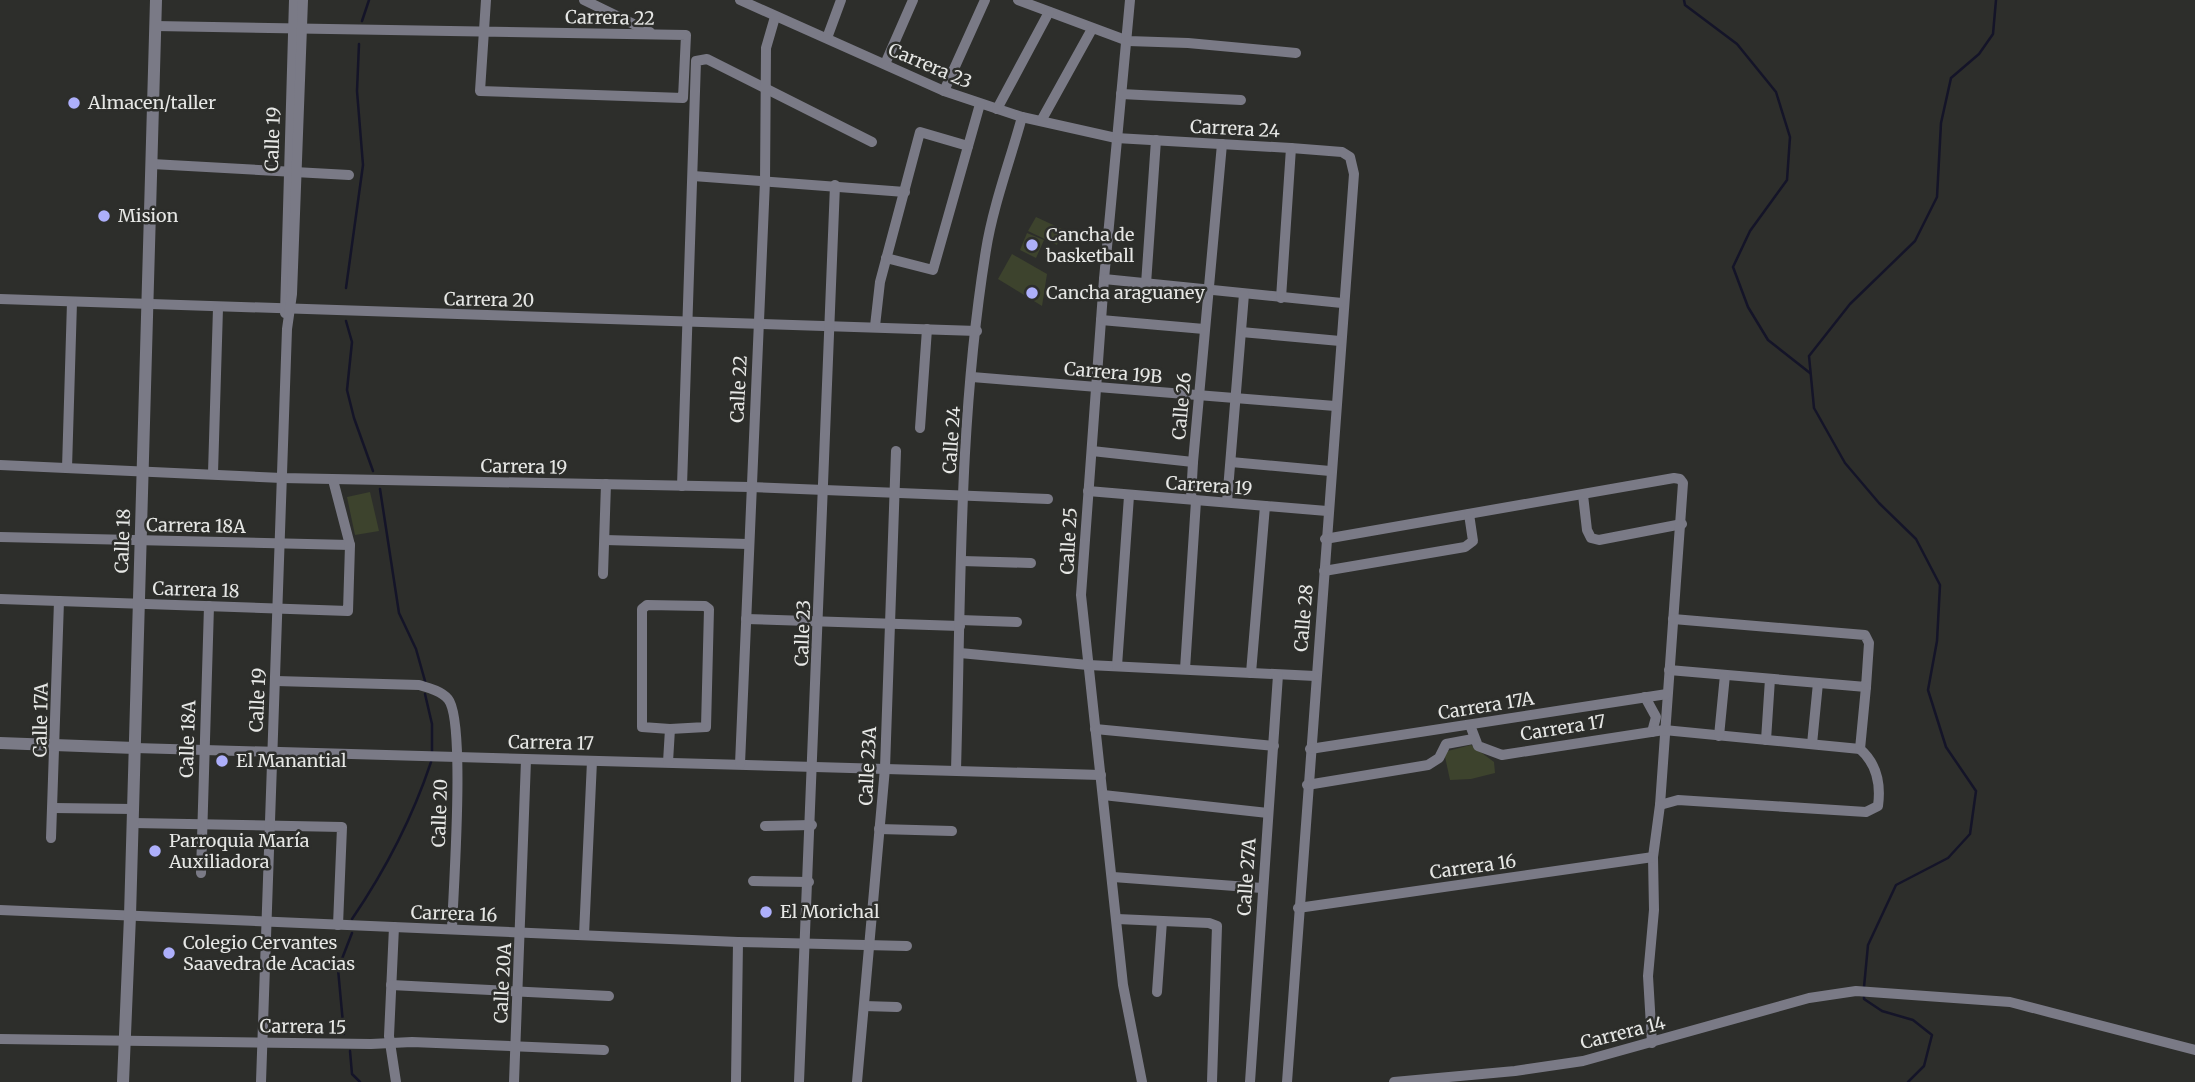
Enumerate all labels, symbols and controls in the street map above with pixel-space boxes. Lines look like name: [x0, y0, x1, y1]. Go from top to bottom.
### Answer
street label: Carrera 22: [565, 5, 655, 30]
street label: Carrera 23: [885, 38, 976, 93]
place label: Almacen/taller: [87, 91, 216, 114]
marker: Almacen/taller: [66, 95, 82, 111]
street label: Calle 19: [260, 106, 285, 172]
street label: Carrera 24: [1190, 115, 1280, 142]
place label: Mision: [118, 204, 178, 227]
marker: Mision: [96, 208, 112, 224]
place label: Cancha de basketball: [1045, 223, 1135, 267]
marker: Cancha de basketball: [1024, 237, 1040, 253]
place label: Cancha araguaney: [1046, 281, 1205, 304]
marker: Cancha araguaney: [1024, 285, 1040, 301]
street label: Carrera 20: [444, 287, 534, 312]
street label: Calle 22: [725, 355, 752, 423]
street label: Carrera 19B: [1063, 357, 1163, 388]
street label: Calle 26: [1167, 371, 1196, 441]
street label: Calle 24: [938, 405, 965, 475]
street label: Carrera 19: [480, 454, 568, 479]
street label: Carrera 19: [1165, 471, 1253, 500]
street label: Calle 25: [1055, 507, 1082, 575]
street label: Calle 18: [110, 508, 135, 574]
street label: Carrera 18A: [146, 513, 246, 538]
street label: Carrera 18: [152, 576, 240, 603]
street label: Calle 28: [1289, 583, 1318, 653]
street label: Calle 23: [790, 599, 815, 667]
street label: Calle 19: [244, 667, 271, 733]
street label: Calle 17A: [28, 682, 53, 758]
street label: Carrera 17A: [1436, 687, 1536, 724]
street label: Calle 18A: [175, 700, 200, 778]
street label: Carrera 17: [1519, 709, 1607, 746]
street label: Calle 23A: [854, 726, 881, 806]
street label: Carrera 17: [508, 730, 594, 755]
place label: El Manantial: [236, 749, 347, 772]
marker: El Manantial: [214, 753, 230, 769]
street label: Calle 20: [427, 778, 452, 848]
place label: Parroquia María Auxiliadora: [168, 829, 310, 873]
street label: Calle 27A: [1232, 837, 1261, 917]
marker: Parroquia María Auxiliadora: [147, 843, 163, 859]
street label: Carrera 16: [1428, 849, 1518, 884]
street label: Carrera 16: [410, 900, 498, 927]
place label: El Morichal: [780, 900, 880, 923]
marker: El Morichal: [758, 904, 774, 920]
place label: Colegio Cervantes Saavedra de Acacias: [183, 931, 355, 975]
street label: Calle 20A: [489, 942, 516, 1024]
marker: Colegio Cervantes Saavedra de Acacias: [161, 945, 177, 961]
street label: Carrera 14: [1578, 1011, 1668, 1054]
street label: Carrera 15: [259, 1014, 347, 1039]

